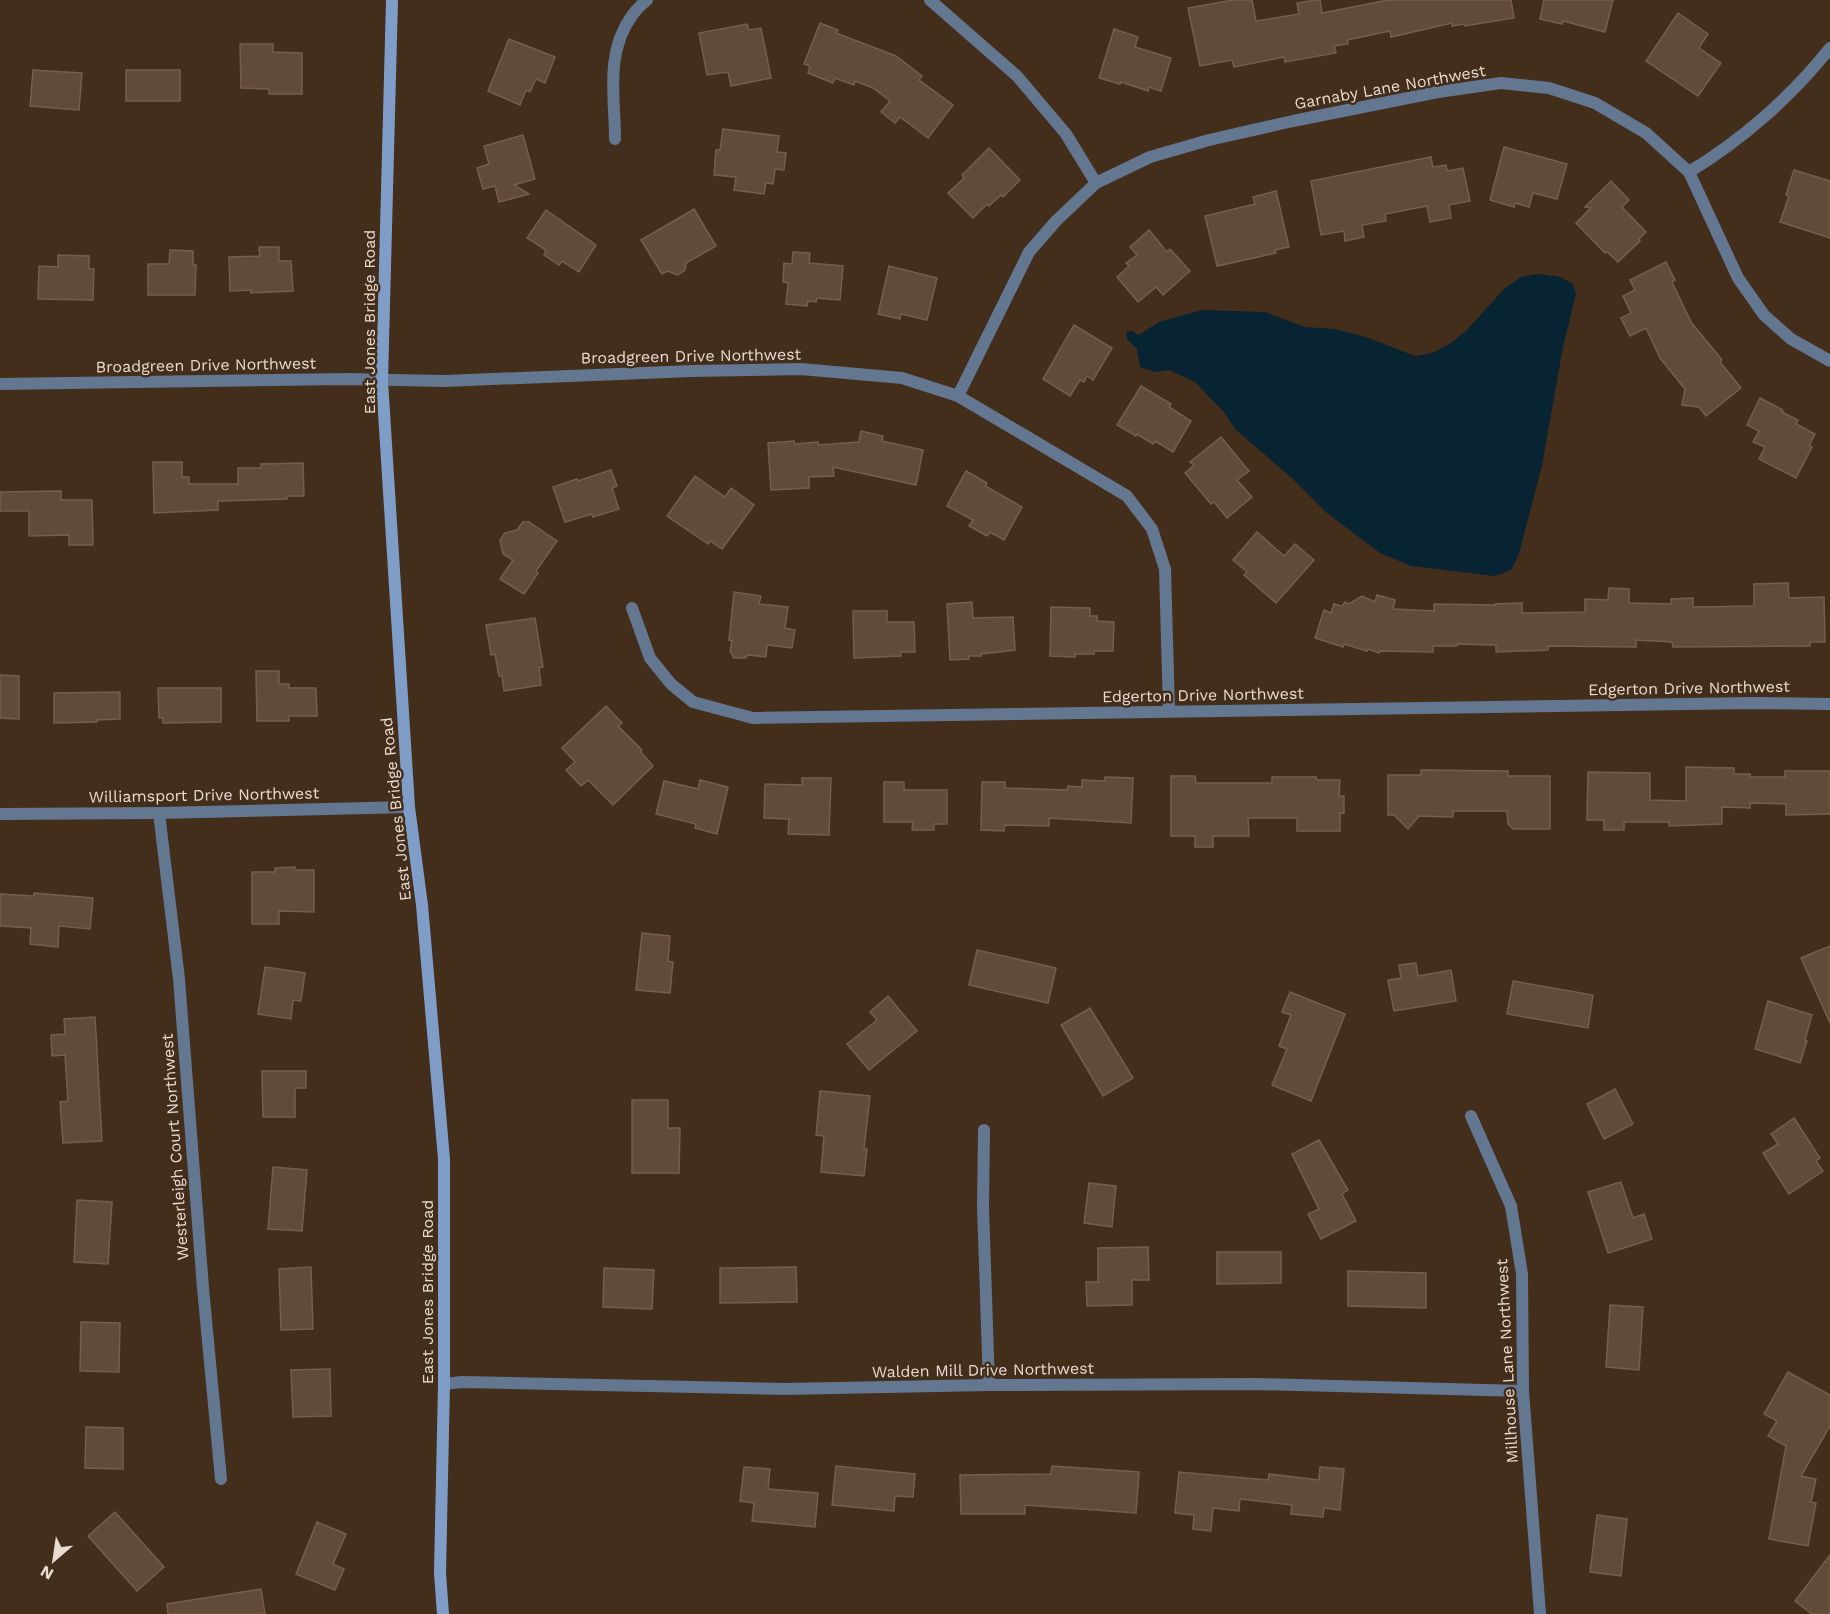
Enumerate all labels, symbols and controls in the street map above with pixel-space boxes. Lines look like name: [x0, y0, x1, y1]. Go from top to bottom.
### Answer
street label: Garnaby Lane Northwest: [1293, 61, 1487, 113]
street label: East Jones Bridge Road: [360, 230, 379, 414]
street label: Broadgreen Drive Northwest: [581, 345, 802, 367]
street label: Broadgreen Drive Northwest: [96, 354, 317, 376]
street label: Edgerton Drive Northwest: [1588, 677, 1790, 699]
street label: Edgerton Drive Northwest: [1102, 684, 1304, 706]
street label: East Jones Bridge Road: [377, 716, 415, 902]
street label: Williamsport Drive Northwest: [88, 783, 320, 807]
street label: Westerleigh Court Northwest: [158, 1033, 192, 1261]
street label: East Jones Bridge Road: [418, 1200, 437, 1384]
street label: Millhouse Lane Northwest: [1492, 1258, 1522, 1464]
street label: Walden Mill Drive Northwest: [872, 1359, 1095, 1381]
north arrow: [24, 1530, 84, 1590]
text: N: [37, 1561, 57, 1584]

